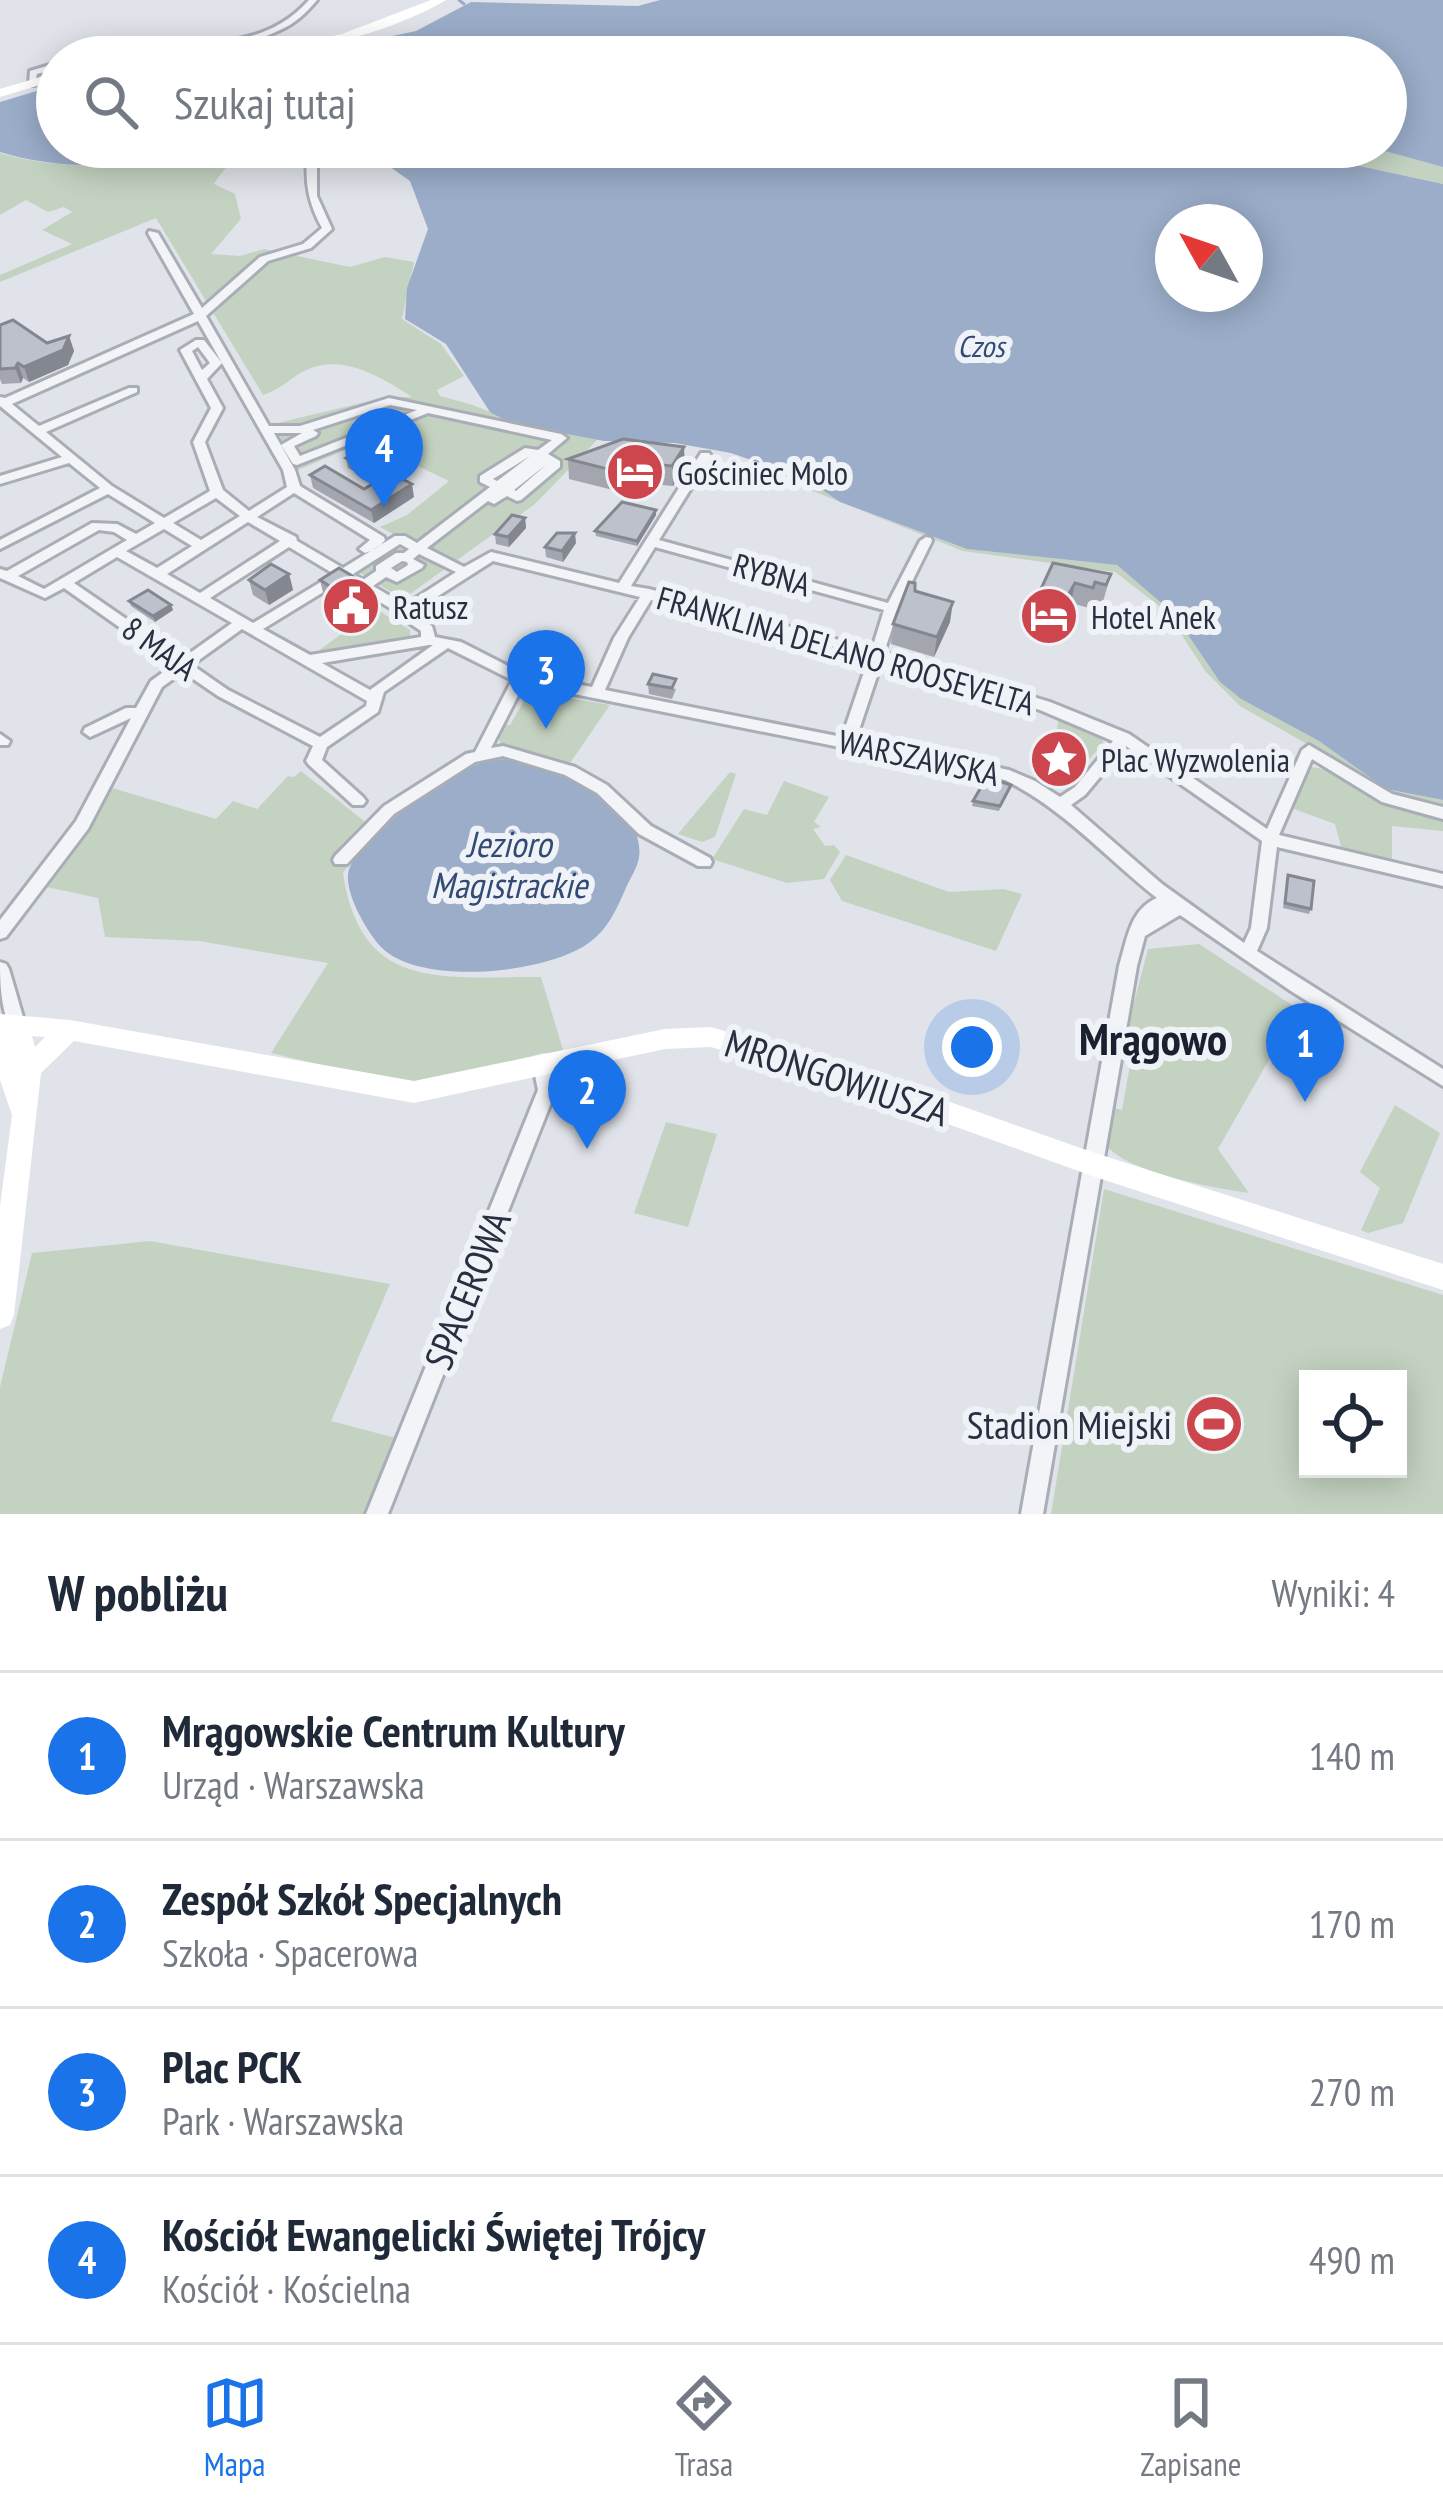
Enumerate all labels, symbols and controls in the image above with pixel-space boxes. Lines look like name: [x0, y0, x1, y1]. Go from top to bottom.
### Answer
search box: [36, 36, 1407, 168]
icon: search: [78, 69, 144, 135]
text: Szukaj tutaj: [174, 73, 356, 131]
north arrow: [1155, 204, 1263, 312]
water label: Czos: [958, 326, 1007, 365]
pin: 4: [345, 408, 423, 507]
hotel icon: Gościniec Molo: [604, 441, 666, 503]
place label: Gościniec Molo: [677, 451, 848, 494]
street label: RYBNA: [728, 543, 816, 606]
public building icon: Ratusz: [320, 575, 382, 637]
street label: FRANKLINA DELANO ROOSEVELTA: [652, 575, 1040, 725]
place label: Ratusz: [393, 585, 468, 628]
hotel icon: Hotel Anek: [1018, 585, 1080, 647]
place label: Hotel Anek: [1091, 595, 1216, 638]
street label: 8 MAJA: [114, 606, 206, 690]
pin: 3: [507, 630, 585, 729]
street label: WARSZAWSKA: [835, 719, 1004, 795]
place icon: Plac Wyzwolenia: [1028, 728, 1090, 790]
place label: Plac Wyzwolenia: [1101, 738, 1290, 781]
water label: Jezioro Magistrackie: [431, 820, 589, 908]
pin: 1: [1266, 1003, 1344, 1102]
district label: Mrągowo: [1079, 1009, 1227, 1067]
street label: MRONGOWIUSZA: [719, 1017, 956, 1137]
your location: [942, 1017, 1002, 1077]
pin: 2: [548, 1050, 626, 1149]
street label: SPACEROWA: [412, 1203, 522, 1377]
map controls: [1299, 1370, 1407, 1478]
button: locate: [1299, 1370, 1407, 1478]
sports icon: Stadion Miejski: [1183, 1393, 1245, 1455]
place label: Stadion Miejski: [967, 1399, 1172, 1450]
text: W pobliżu: [48, 1559, 228, 1625]
text: Wyniki: 4: [1272, 1567, 1395, 1618]
text: Mrągowskie Centrum Kultury: [162, 1701, 625, 1759]
text: 1: [78, 1730, 96, 1781]
text: 140 m: [1309, 1730, 1395, 1781]
text: Urząd · Warszawska: [162, 1759, 425, 1810]
text: Zespół Szkół Specjalnych: [162, 1869, 562, 1927]
text: 2: [78, 1898, 96, 1949]
text: 170 m: [1309, 1898, 1395, 1949]
text: Szkoła · Spacerowa: [162, 1927, 418, 1978]
text: Plac PCK: [162, 2037, 302, 2095]
text: 3: [78, 2066, 96, 2117]
text: 270 m: [1309, 2066, 1395, 2117]
text: Park · Warszawska: [162, 2095, 404, 2146]
text: Kościół Ewangelicki Świętej Trójcy: [162, 2205, 705, 2263]
text: 4: [78, 2234, 96, 2285]
text: 490 m: [1309, 2234, 1395, 2285]
text: Kościół · Kościelna: [162, 2263, 411, 2314]
tab: Mapa: [202, 2370, 268, 2485]
tab: Trasa: [671, 2370, 737, 2485]
tab: Zapisane: [1140, 2370, 1241, 2485]

